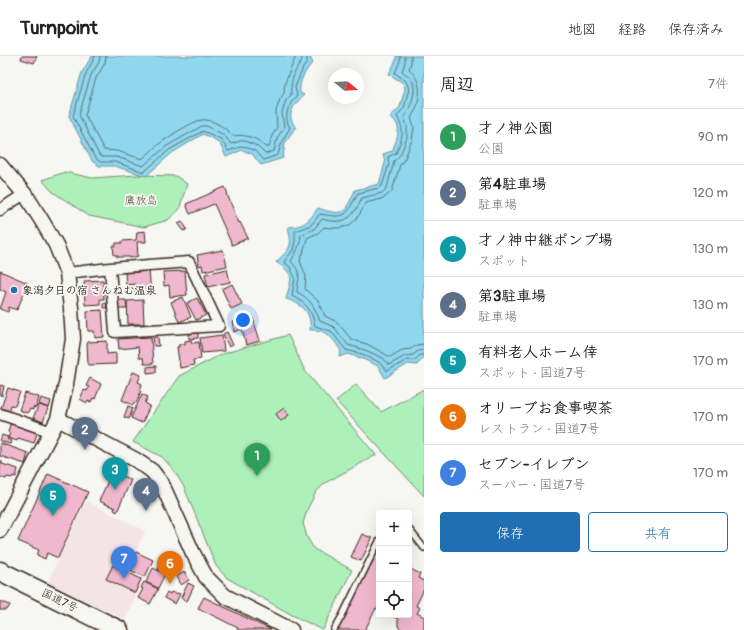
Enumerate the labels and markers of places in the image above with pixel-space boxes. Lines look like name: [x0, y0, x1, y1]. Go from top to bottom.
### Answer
place label: 象潟夕日の宿 さんねむ温泉: [22, 284, 156, 297]
marker: 象潟夕日の宿 さんねむ温泉: [9, 285, 19, 295]
pin: 2: [72, 417, 98, 450]
pin: 1: [244, 443, 270, 476]
pin: 3: [102, 457, 128, 490]
pin: 4: [133, 478, 159, 511]
pin: 5: [40, 483, 66, 516]
pin: 7: [111, 546, 137, 579]
pin: 6: [157, 551, 183, 584]

